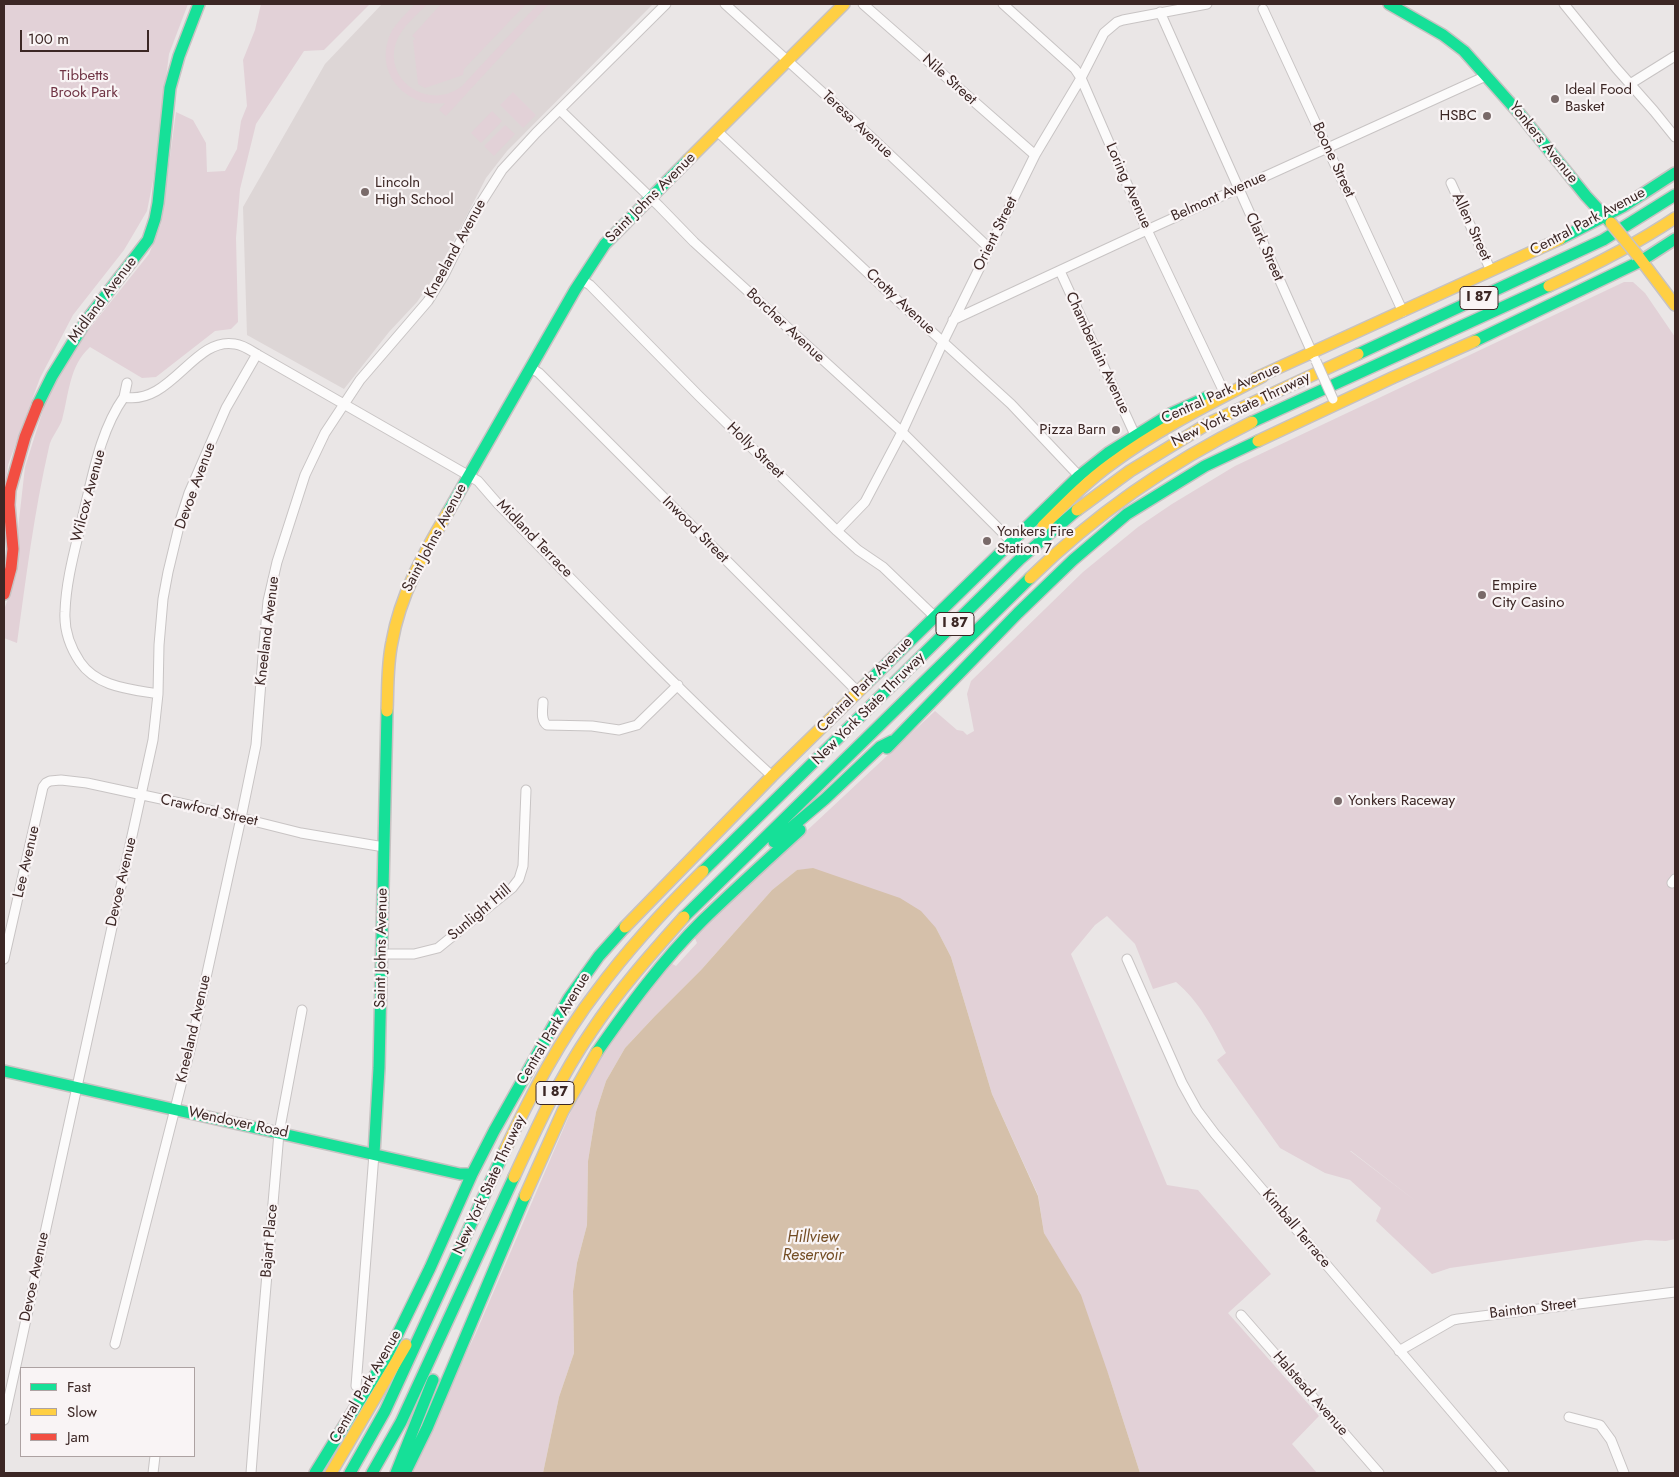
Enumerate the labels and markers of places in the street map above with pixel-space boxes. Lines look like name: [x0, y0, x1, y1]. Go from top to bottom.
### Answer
place label: Ideal Food Basket: [1565, 81, 1632, 116]
marker: Ideal Food Basket: [1549, 93, 1561, 105]
place label: HSBC: [1439, 107, 1477, 125]
marker: HSBC: [1481, 110, 1493, 122]
place label: Lincoln High School: [375, 174, 454, 209]
marker: Lincoln High School: [359, 186, 371, 198]
place label: Pizza Barn: [1039, 421, 1106, 439]
marker: Pizza Barn: [1110, 424, 1122, 436]
place label: Yonkers Fire Station 7: [997, 523, 1074, 558]
marker: Yonkers Fire Station 7: [981, 535, 993, 547]
place label: Empire City Casino: [1492, 577, 1564, 612]
marker: Empire City Casino: [1476, 589, 1488, 601]
place label: Yonkers Raceway: [1348, 792, 1455, 810]
marker: Yonkers Raceway: [1332, 795, 1344, 807]

